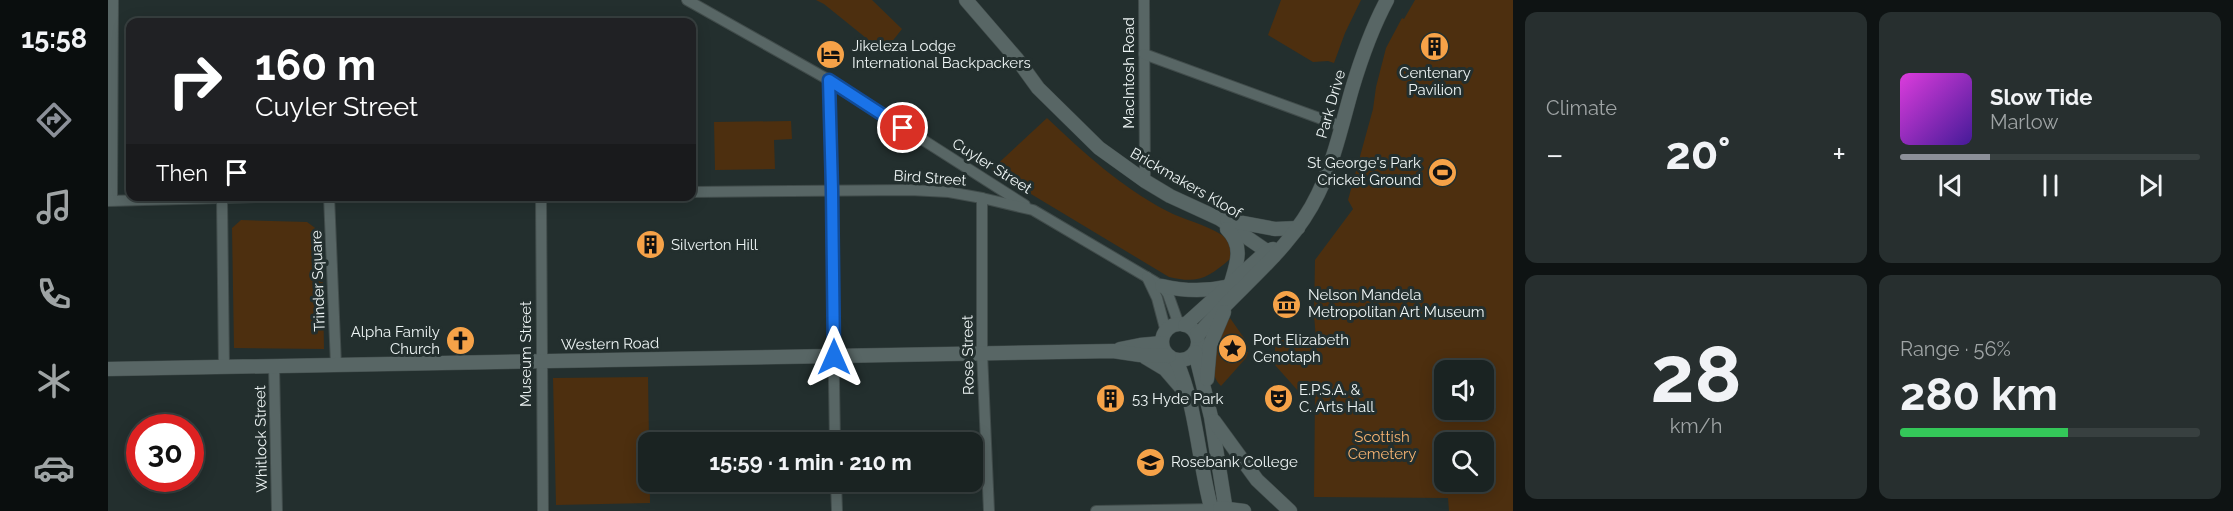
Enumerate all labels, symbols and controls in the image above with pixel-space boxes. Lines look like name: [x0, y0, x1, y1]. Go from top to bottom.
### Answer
street label: MacIntosh Road: [1120, 17, 1138, 129]
text: 15:58: [21, 23, 87, 54]
building icon: Centenary Pavilion: [1419, 30, 1451, 62]
place label: Jikeleza Lodge International Backpackers: [852, 37, 1031, 72]
hotel icon: Jikeleza Lodge International Backpackers: [815, 39, 847, 71]
text: 160 m: [255, 41, 376, 90]
icon: right: [156, 42, 234, 120]
place label: Centenary Pavilion: [1399, 64, 1471, 99]
street label: Park Drive: [1313, 68, 1349, 140]
text: Slow Tide: [1990, 84, 2092, 110]
text: Cuyler Street: [255, 91, 418, 122]
text: Climate: [1546, 96, 1617, 120]
icon: directions: [33, 99, 75, 141]
pin: [877, 102, 928, 153]
text: Marlow: [1990, 110, 2059, 134]
icon: arrive: [886, 111, 919, 144]
text: 20°: [1665, 127, 1731, 180]
street label: Cuyler Street: [949, 134, 1035, 198]
text: −: [1546, 135, 1564, 174]
text: +: [1832, 135, 1846, 174]
street label: Brickmakers Kloof: [1127, 144, 1246, 223]
place label: St George's Park Cricket Ground: [1307, 154, 1421, 189]
icon: arrive: [220, 156, 253, 189]
sports icon: St George's Park Cricket Ground: [1426, 156, 1458, 188]
text: Then: [156, 160, 208, 186]
street label: Bird Street: [893, 166, 967, 190]
icon: previous: [1934, 169, 1967, 202]
icon: pause: [2034, 169, 2067, 202]
icon: next: [2134, 169, 2167, 202]
icon: music: [33, 186, 75, 228]
building icon: Silverton Hill: [634, 229, 666, 261]
street label: Trinder Square: [307, 230, 329, 332]
place label: Silverton Hill: [671, 236, 759, 254]
icon: phone: [33, 273, 75, 315]
place label: Nelson Mandela Metropolitan Art Museum: [1308, 286, 1485, 321]
museum icon: Nelson Mandela Metropolitan Art Museum: [1271, 288, 1303, 320]
street label: Museum Street: [517, 301, 535, 407]
street label: Rose Street: [958, 315, 978, 395]
place label: Alpha Family Church: [351, 323, 440, 358]
church icon: Alpha Family Church: [445, 325, 477, 357]
position arrow: [802, 325, 866, 389]
text: 28: [1650, 329, 1742, 420]
place label: Port Elizabeth Cenotaph: [1253, 331, 1349, 366]
place icon: Port Elizabeth Cenotaph: [1216, 333, 1248, 365]
street label: Western Road: [561, 334, 659, 354]
text: Range · 56%: [1900, 337, 2011, 361]
icon: climate: [33, 360, 75, 402]
map controls: [1434, 360, 1494, 492]
button: sound: [1434, 360, 1494, 420]
text: 280 km: [1900, 368, 2058, 421]
place label: E.P.S.A. & C. Arts Hall: [1299, 381, 1375, 416]
building icon: 53 Hyde Park: [1095, 383, 1127, 415]
theatre icon: E.P.S.A. & C. Arts Hall: [1262, 383, 1294, 415]
street label: Whitlock Street: [251, 385, 271, 493]
place label: 53 Hyde Park: [1132, 390, 1224, 408]
speed limit sign: 30: [126, 414, 204, 492]
text: km/h: [1670, 414, 1722, 438]
park label: Scottish Cemetery: [1348, 428, 1416, 463]
button: search: [1434, 432, 1494, 492]
school or university icon: Rosebank College: [1134, 446, 1166, 478]
icon: car: [33, 447, 75, 489]
text: 15:59 · 1 min · 210 m: [709, 449, 912, 475]
place label: Rosebank College: [1171, 453, 1298, 471]

